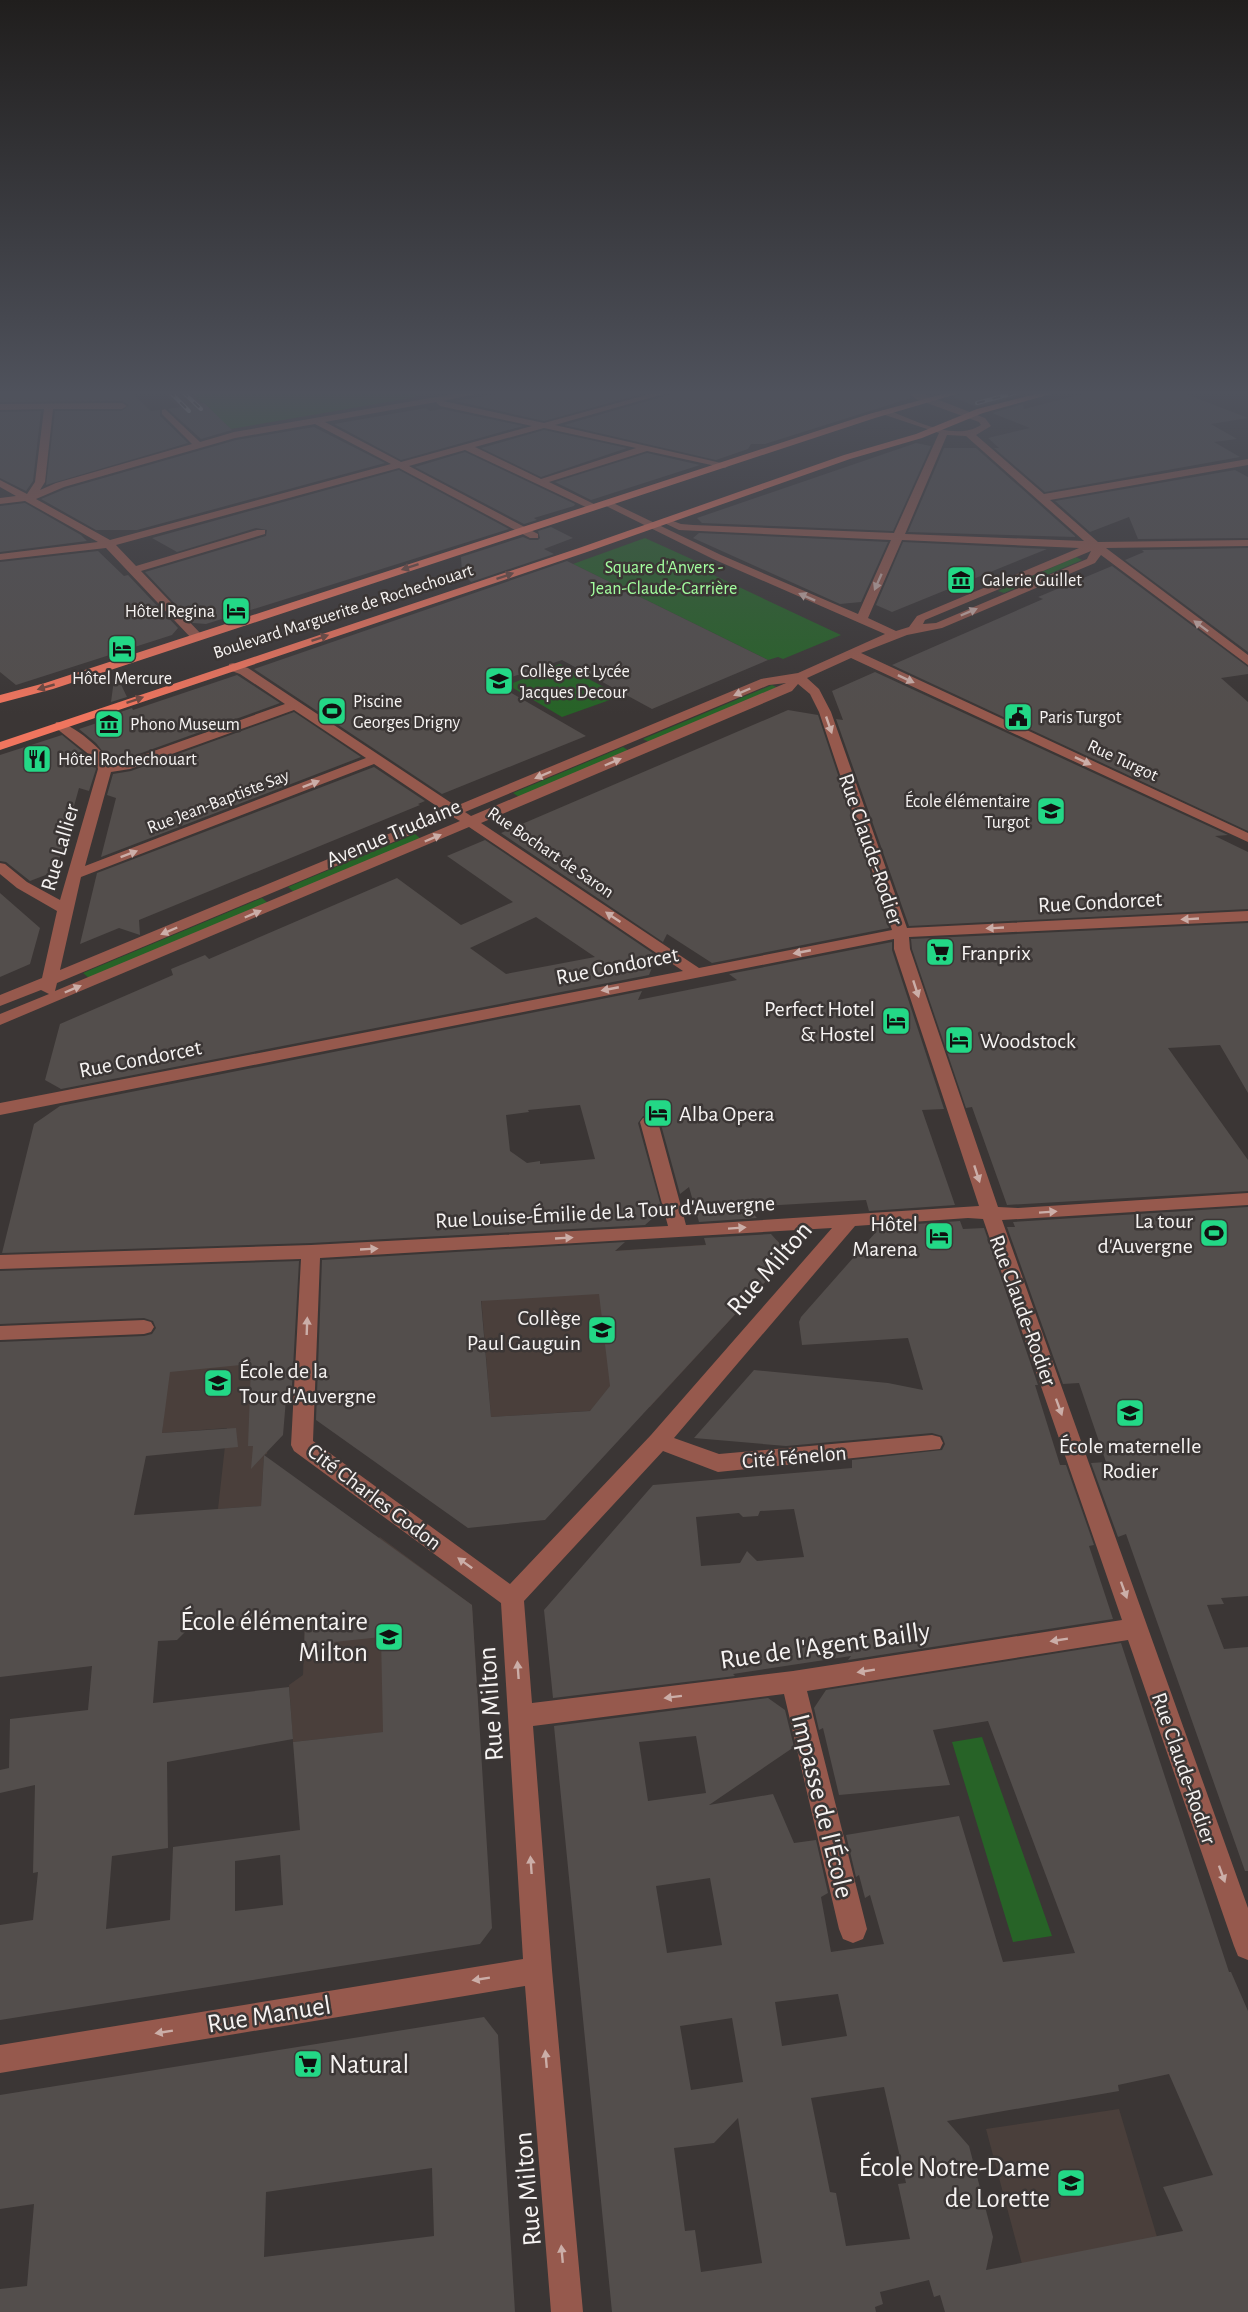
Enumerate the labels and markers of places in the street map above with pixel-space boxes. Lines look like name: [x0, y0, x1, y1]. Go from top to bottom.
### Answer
museum icon: Galerie Guillet: [945, 564, 977, 596]
place label: Galerie Guillet: [982, 572, 1082, 590]
hotel icon: Hôtel Regina: [220, 595, 252, 627]
place label: Hôtel Regina: [125, 603, 215, 621]
hotel icon: Hôtel Mercure: [106, 633, 138, 665]
place label: Collège et Lycée Jacques Decour: [520, 663, 630, 702]
school or university icon: Collège et Lycée Jacques Decour: [483, 665, 515, 697]
place label: Hôtel Mercure: [72, 670, 172, 688]
place label: Piscine Georges Drigny: [353, 693, 460, 732]
sports icon: Piscine Georges Drigny: [316, 695, 348, 727]
public building icon: Paris Turgot: [1002, 701, 1034, 733]
museum icon: Phono Museum: [93, 708, 125, 740]
place label: Paris Turgot: [1039, 709, 1122, 727]
place label: Phono Museum: [130, 716, 240, 734]
restaurant icon: Hôtel Rochechouart: [21, 743, 53, 775]
place label: Hôtel Rochechouart: [58, 751, 197, 769]
place label: École élémentaire Turgot: [905, 790, 1030, 832]
school or university icon: École élémentaire Turgot: [1035, 795, 1067, 827]
supermarket icon: Franprix: [924, 936, 956, 968]
place label: Franprix: [961, 942, 1031, 964]
place label: Perfect Hotel & Hostel: [764, 998, 875, 1045]
hotel icon: Perfect Hotel & Hostel: [880, 1005, 912, 1037]
hotel icon: Woodstock: [943, 1024, 975, 1056]
place label: Woodstock: [980, 1030, 1076, 1052]
hotel icon: Alba Opera: [642, 1097, 674, 1129]
place label: Alba Opera: [679, 1103, 775, 1125]
place label: La tour d'Auvergne: [1098, 1210, 1193, 1257]
place label: Hôtel Marena: [852, 1213, 918, 1260]
sports icon: La tour d'Auvergne: [1198, 1217, 1230, 1249]
hotel icon: Hôtel Marena: [923, 1220, 955, 1252]
place label: Collège Paul Gauguin: [467, 1307, 581, 1354]
school or university icon: Collège Paul Gauguin: [586, 1314, 618, 1346]
place label: École de la Tour d'Auvergne: [239, 1359, 376, 1407]
school or university icon: École de la Tour d'Auvergne: [202, 1367, 234, 1399]
school or university icon: École maternelle Rodier: [1114, 1397, 1146, 1429]
place label: École maternelle Rodier: [1059, 1434, 1201, 1482]
place label: École élémentaire Milton: [180, 1605, 368, 1666]
school or university icon: École élémentaire Milton: [373, 1621, 405, 1653]
supermarket icon: Natural: [292, 2048, 324, 2080]
place label: Natural: [329, 2051, 409, 2078]
place label: École Notre-Dame de Lorette: [858, 2151, 1050, 2212]
school or university icon: École Notre-Dame de Lorette: [1055, 2167, 1087, 2199]

